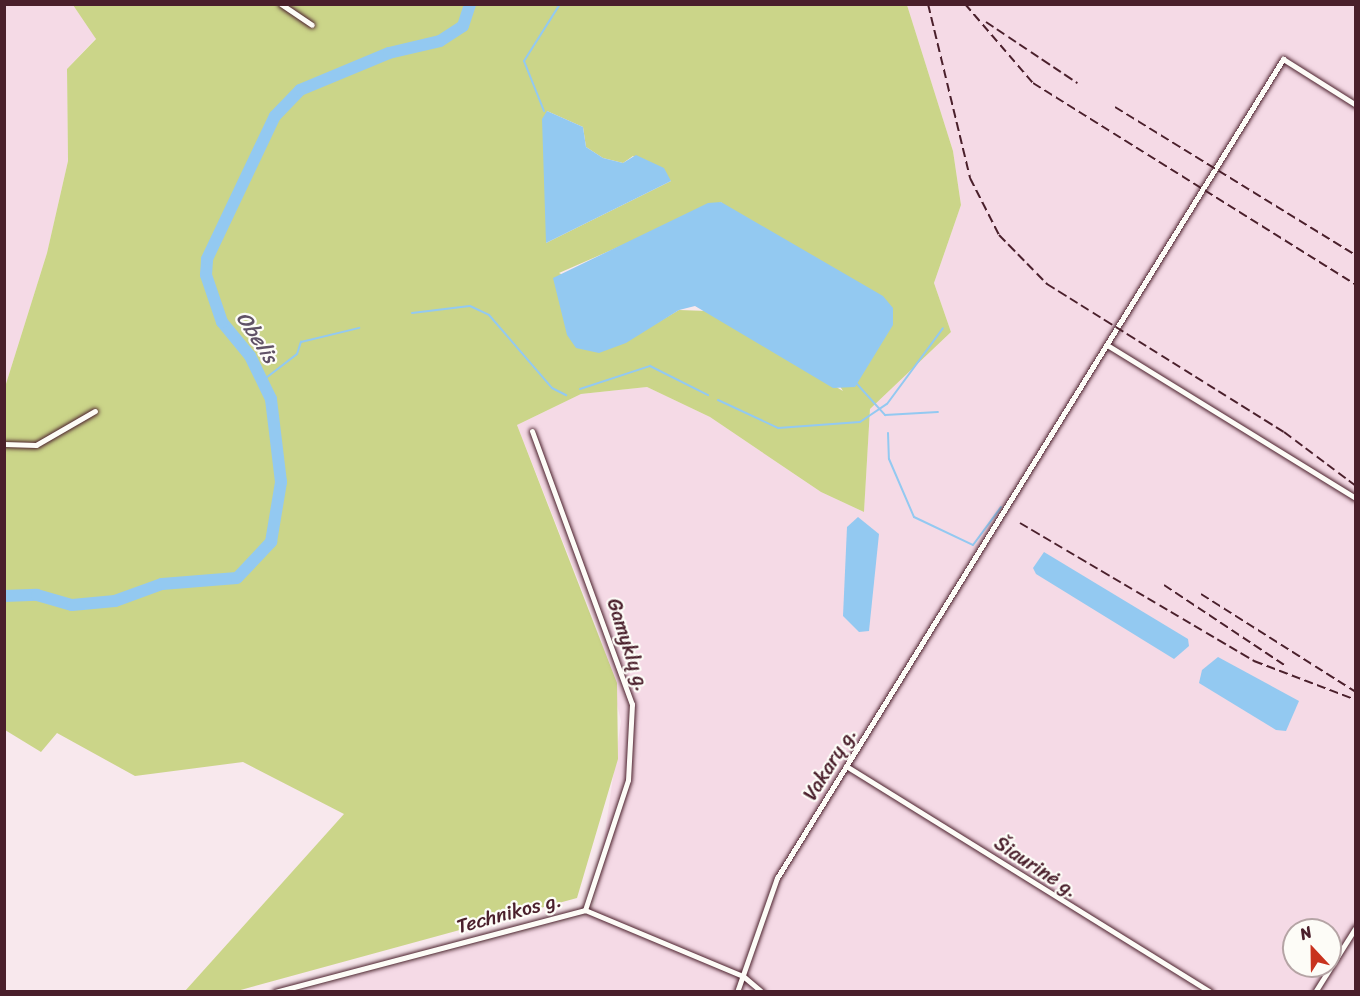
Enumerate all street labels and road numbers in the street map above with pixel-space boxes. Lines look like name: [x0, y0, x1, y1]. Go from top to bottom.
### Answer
street label: Gamyklų g.: [602, 595, 654, 695]
street label: Vakarų g.: [798, 723, 862, 805]
street label: Šiaurinė g.: [990, 831, 1082, 903]
street label: Technikos g.: [454, 887, 564, 939]

